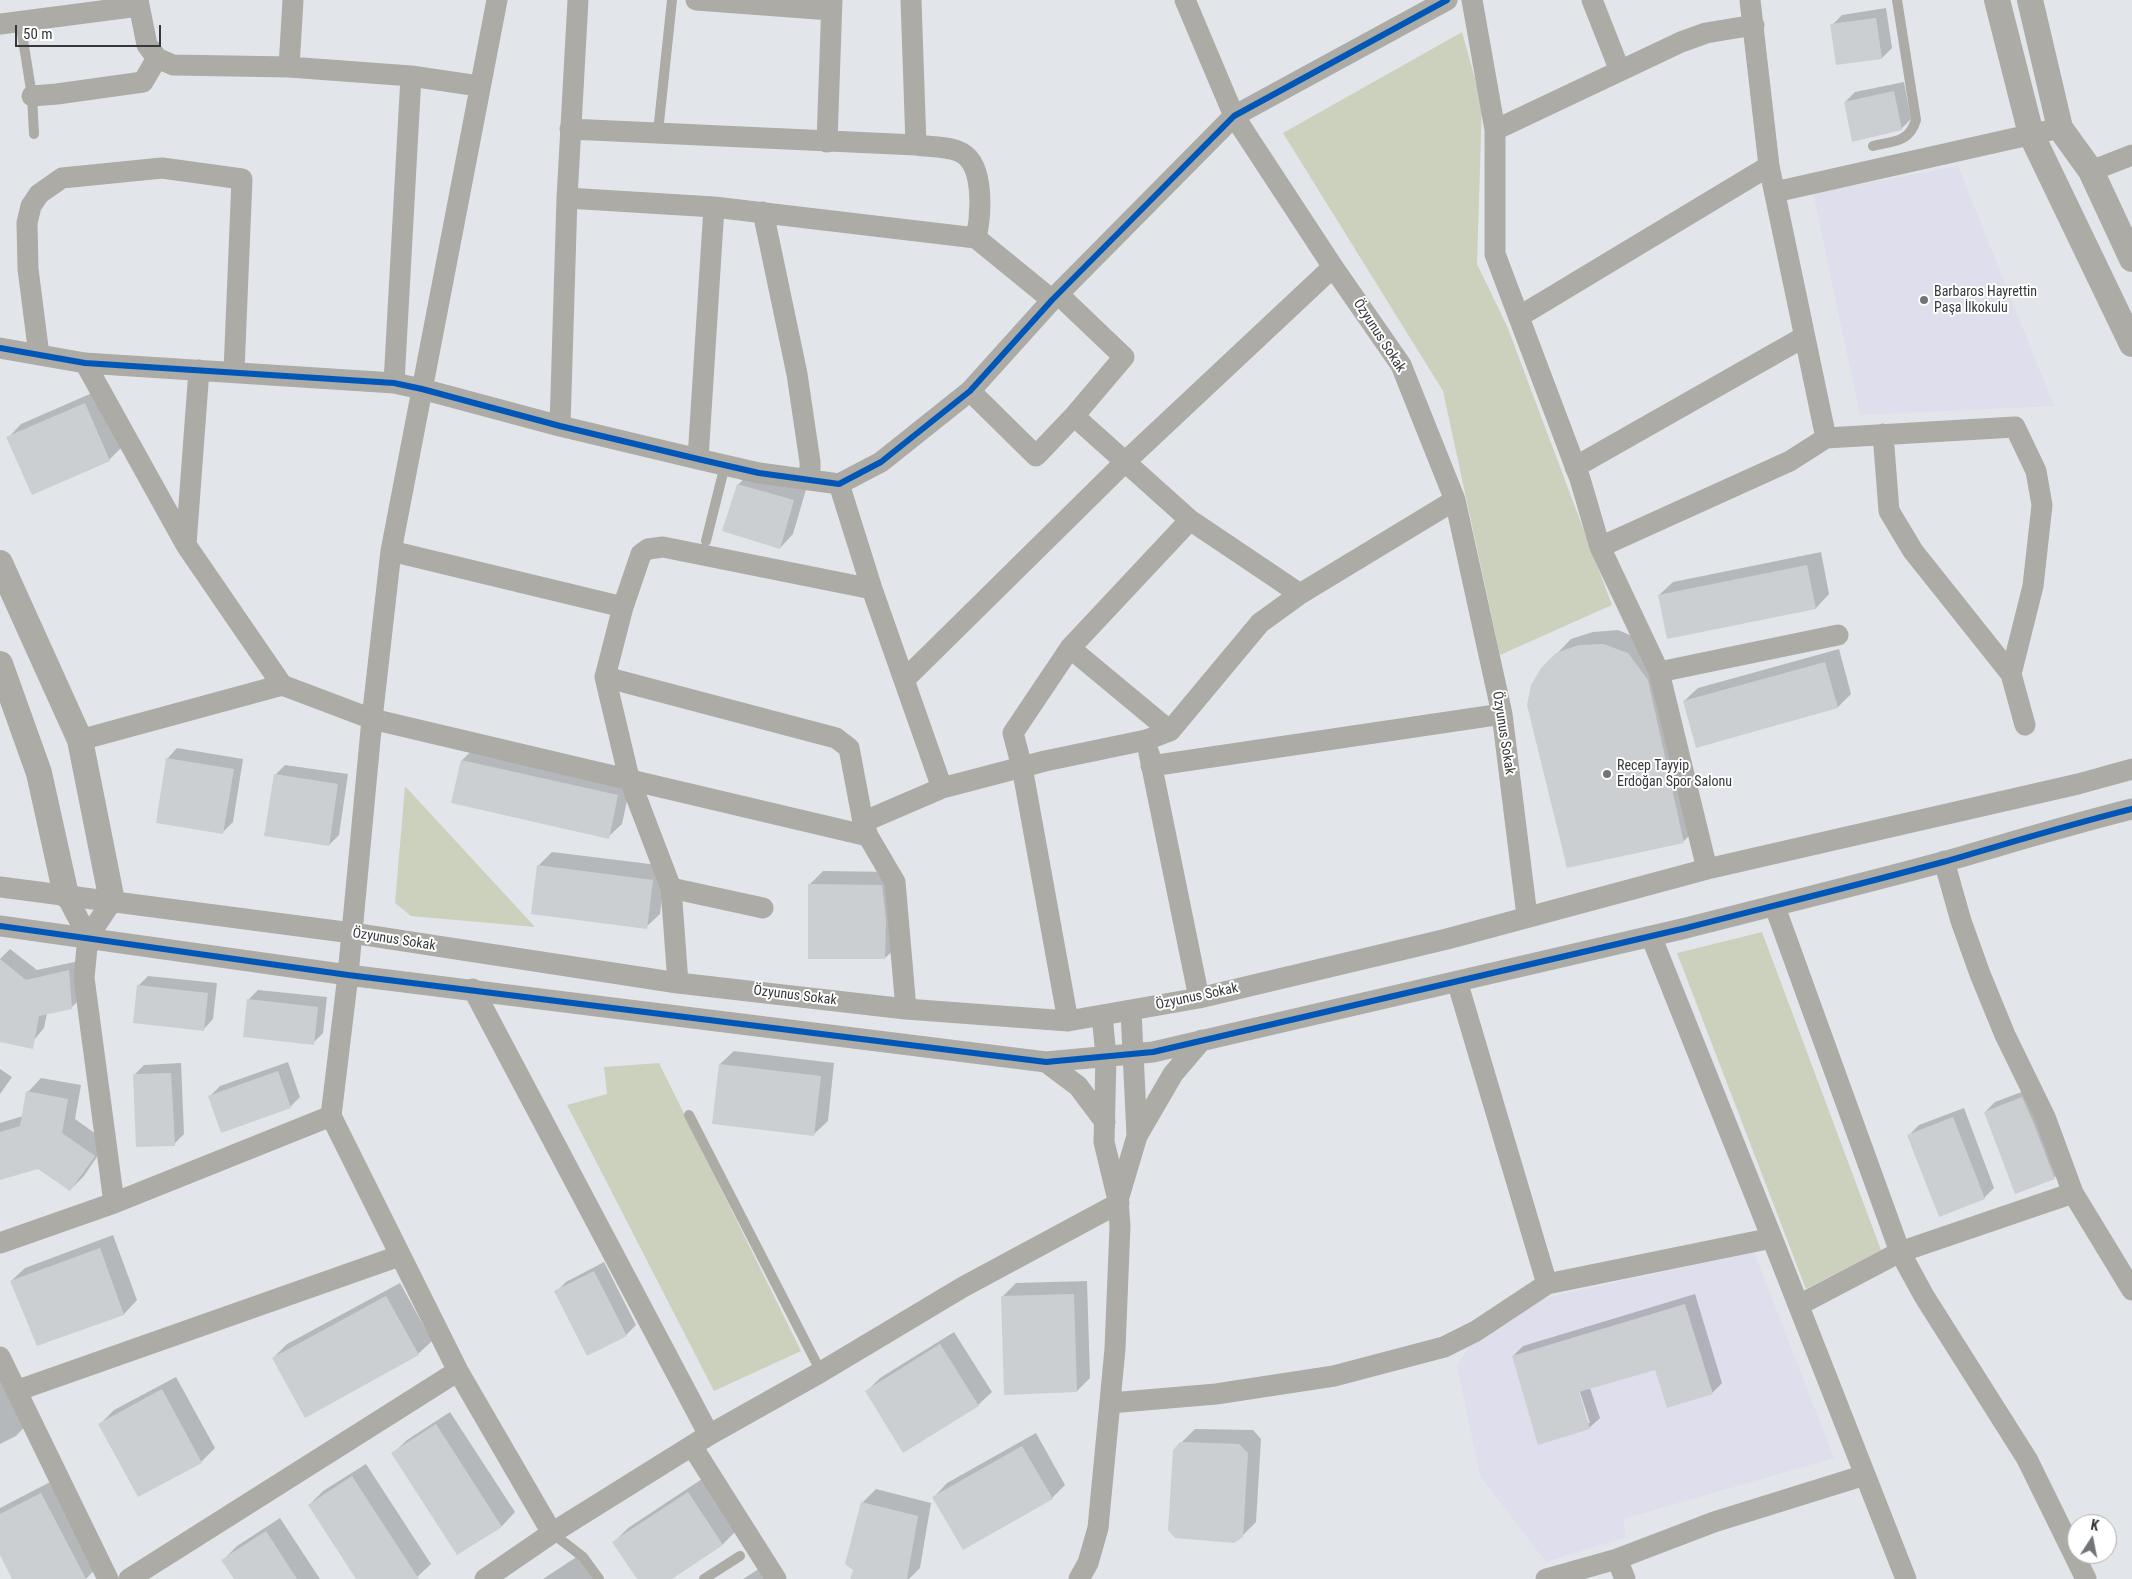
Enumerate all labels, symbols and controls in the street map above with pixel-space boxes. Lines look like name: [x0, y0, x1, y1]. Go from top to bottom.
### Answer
scale bar: [18, 15, 164, 47]
text: 50 m: [23, 25, 53, 43]
place label: Barbaros Hayrettin Paşa İlkokulu: [1934, 284, 2037, 316]
marker: Barbaros Hayrettin Paşa İlkokulu: [1918, 294, 1930, 306]
street label: Özyunus Sokak: [1349, 296, 1409, 376]
street label: Özyunus Sokak: [1488, 690, 1518, 776]
place label: Recep Tayyip Erdoğan Spor Salonu: [1617, 758, 1732, 790]
marker: Recep Tayyip Erdoğan Spor Salonu: [1601, 768, 1613, 780]
street label: Özyunus Sokak: [351, 925, 437, 955]
street label: Özyunus Sokak: [1154, 980, 1240, 1014]
street label: Özyunus Sokak: [752, 983, 838, 1009]
north arrow: [2067, 1514, 2117, 1564]
text: K: [2089, 1517, 2100, 1534]

